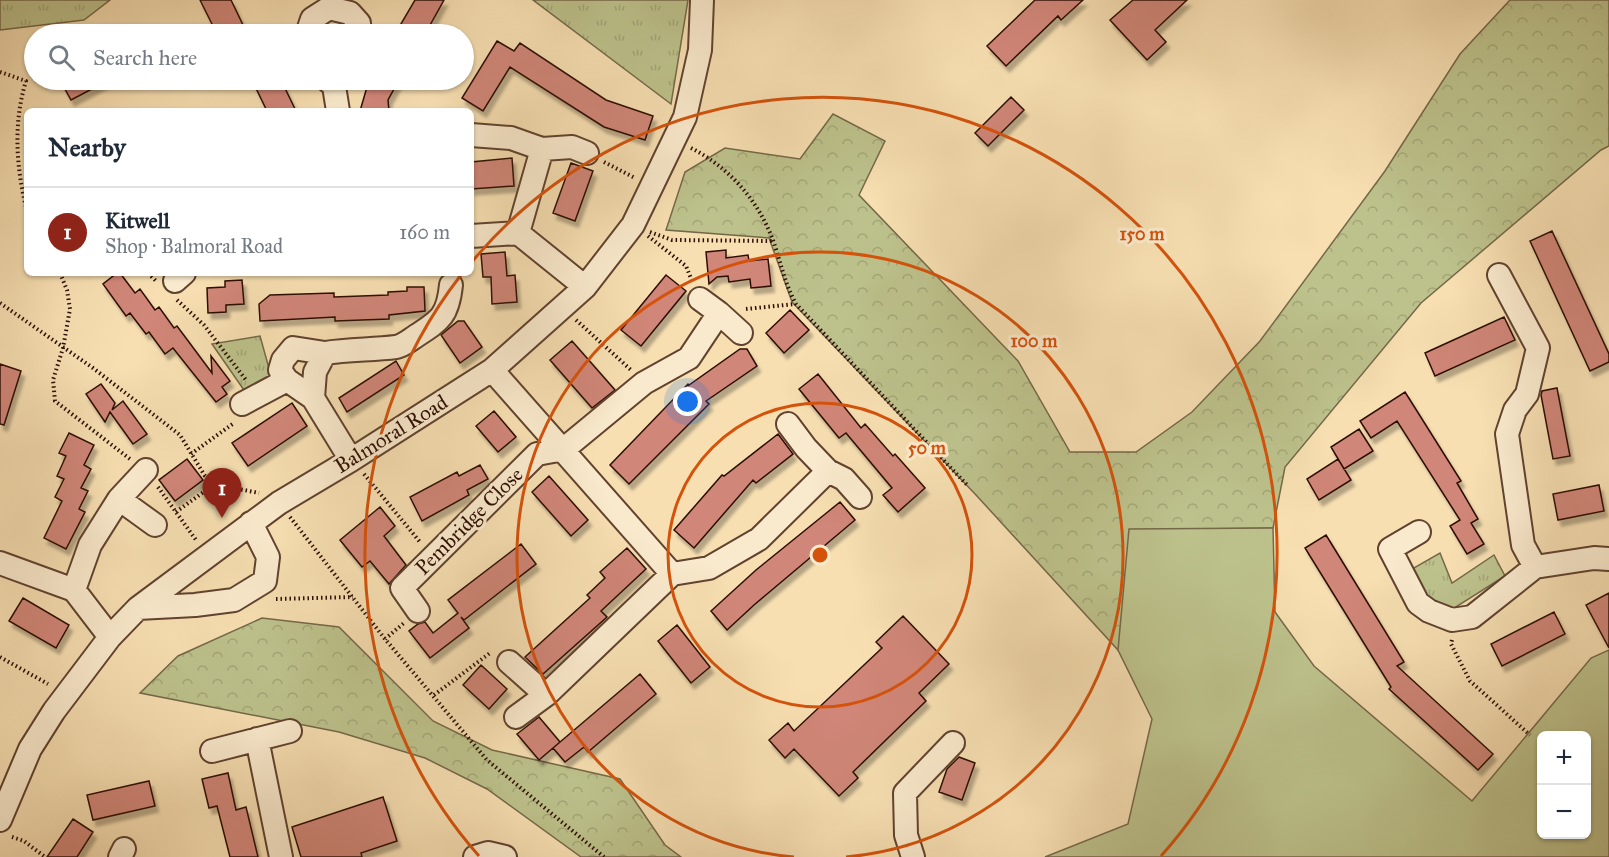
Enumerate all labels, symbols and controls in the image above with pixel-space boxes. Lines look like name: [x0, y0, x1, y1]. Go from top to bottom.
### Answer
search box: [24, 24, 474, 90]
icon: search: [45, 41, 78, 74]
text: Search here: [93, 44, 197, 71]
text: Nearby: [48, 131, 126, 163]
text: Kitwell: [105, 207, 170, 234]
text: 1: [64, 220, 71, 244]
text: 160 m: [399, 220, 450, 244]
text: 150 m: [1120, 223, 1165, 245]
text: Shop · Balmoral Road: [105, 234, 283, 258]
text: 100 m: [1011, 330, 1058, 352]
your location: [673, 387, 702, 416]
street label: Balmoral Road: [330, 389, 453, 479]
text: 50 m: [908, 437, 947, 459]
street label: Pembridge Close: [410, 461, 529, 580]
pin: 1: [202, 468, 242, 518]
centre of rings: [810, 545, 830, 565]
map controls: [1537, 731, 1591, 839]
button: +: [1537, 731, 1591, 785]
button: −: [1537, 785, 1591, 839]

